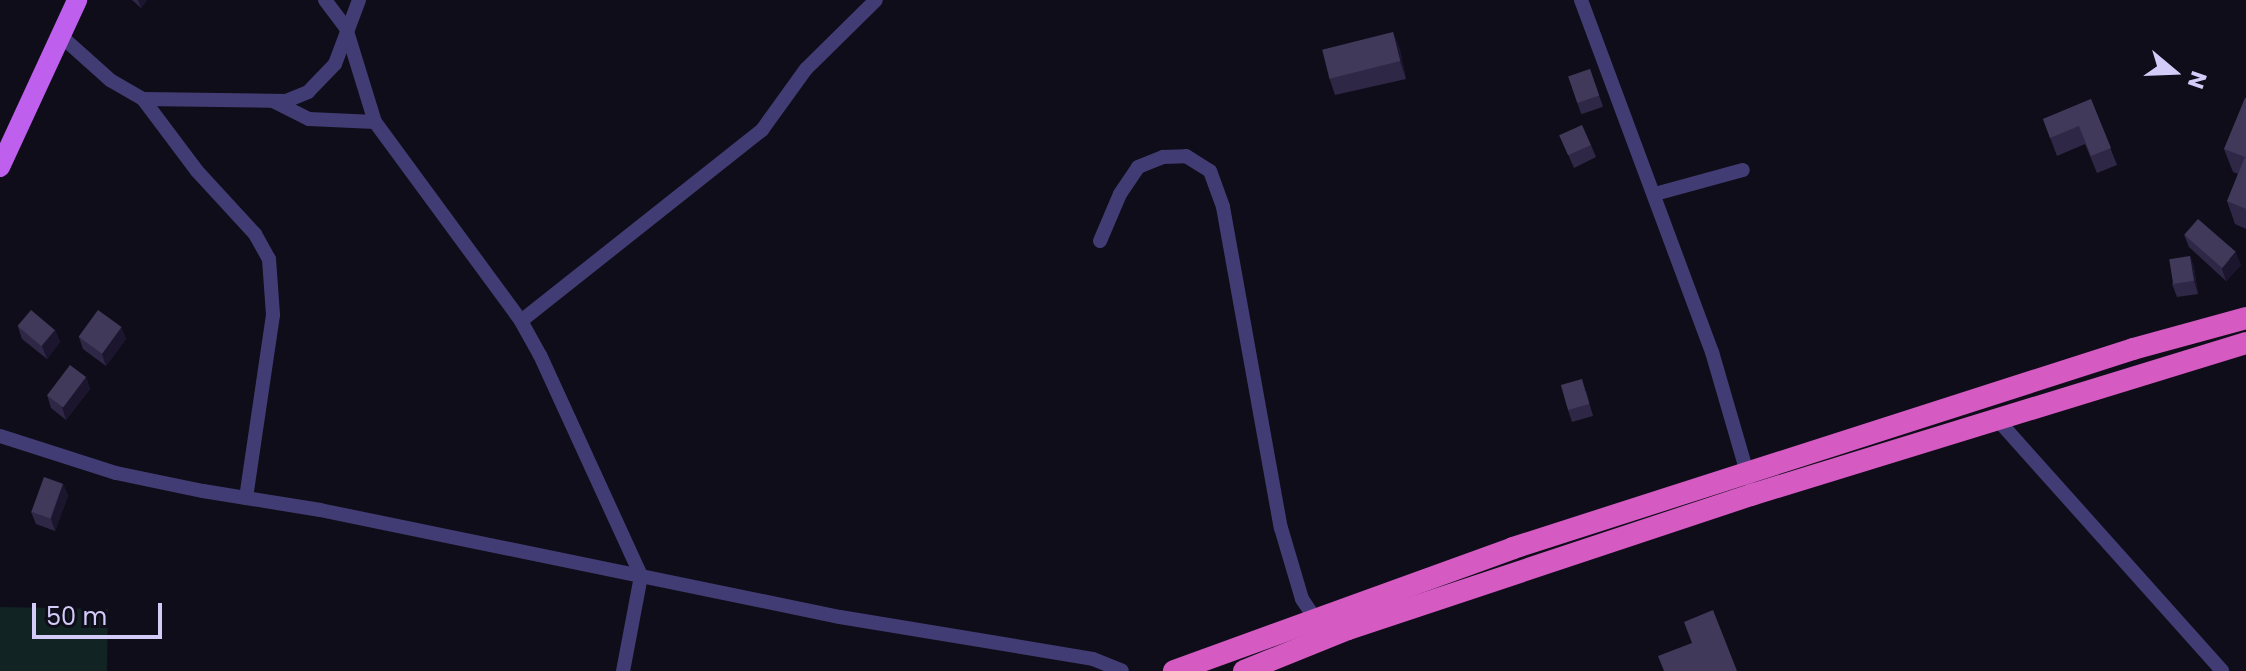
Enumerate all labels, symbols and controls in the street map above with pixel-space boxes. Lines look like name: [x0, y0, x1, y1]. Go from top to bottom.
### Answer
north arrow: [2134, 32, 2214, 112]
text: N: [2180, 67, 2215, 93]
scale bar: [36, 587, 166, 637]
text: 50 m: [46, 600, 107, 633]

